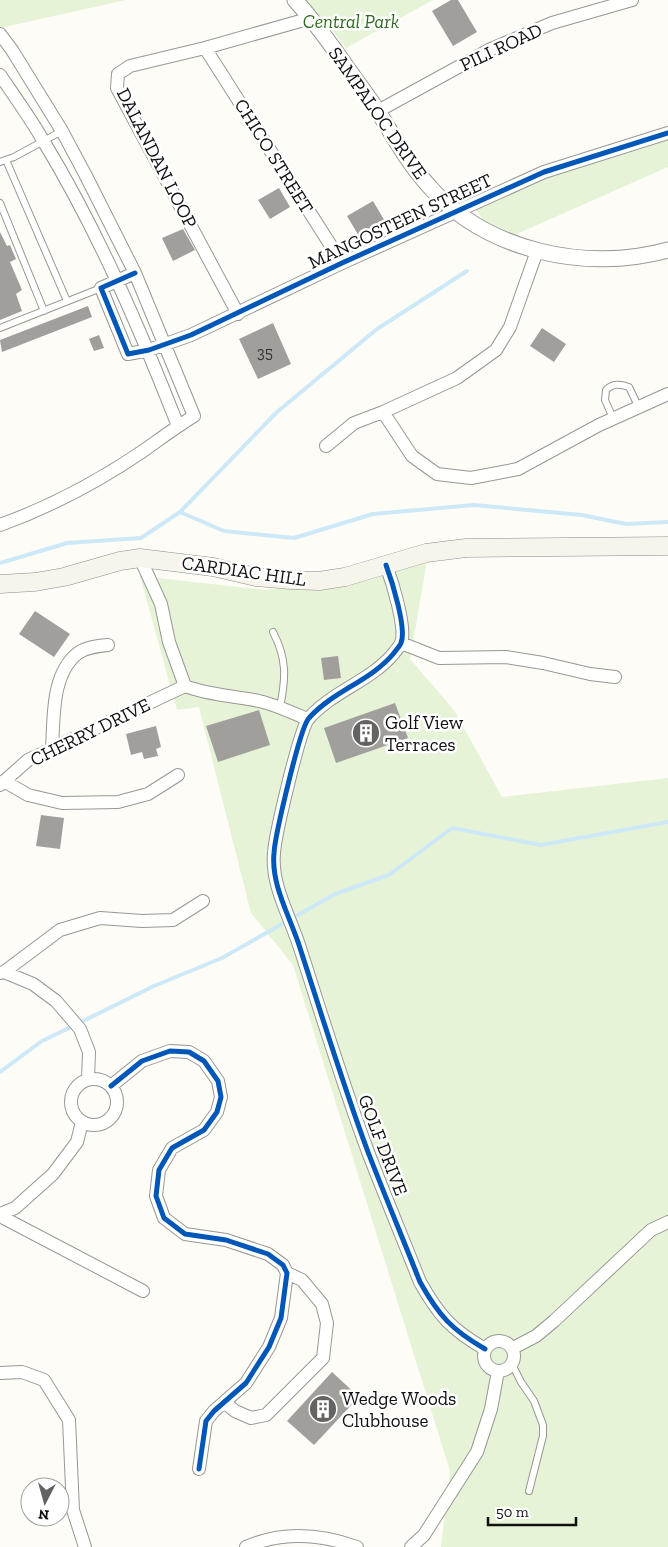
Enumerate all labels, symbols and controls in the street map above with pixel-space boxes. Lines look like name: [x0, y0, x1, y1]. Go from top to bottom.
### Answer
park label: Central Park: [303, 10, 399, 33]
street label: PILI ROAD: [456, 18, 546, 76]
street label: SAMPALOC DRIVE: [324, 42, 432, 184]
street label: DALANDAN LOOP: [112, 84, 202, 232]
street label: CHICO STREET: [230, 94, 318, 218]
street label: MANGOSTEEN STREET: [304, 168, 496, 274]
house number: 35: [257, 343, 273, 362]
street label: CARDIAC HILL: [180, 551, 308, 591]
street label: CHERRY DRIVE: [26, 693, 154, 771]
place label: Golf View Terraces: [385, 711, 464, 756]
building icon: Golf View Terraces: [351, 718, 381, 748]
street label: GOLF DRIVE: [353, 1091, 413, 1199]
place label: Wedge Woods Clubhouse: [342, 1387, 456, 1432]
building icon: Wedge Woods Clubhouse: [308, 1394, 338, 1424]
north arrow: [20, 1477, 70, 1527]
scale bar: [488, 1494, 576, 1526]
text: 50 m: [496, 1503, 529, 1521]
text: N: [37, 1505, 50, 1523]

